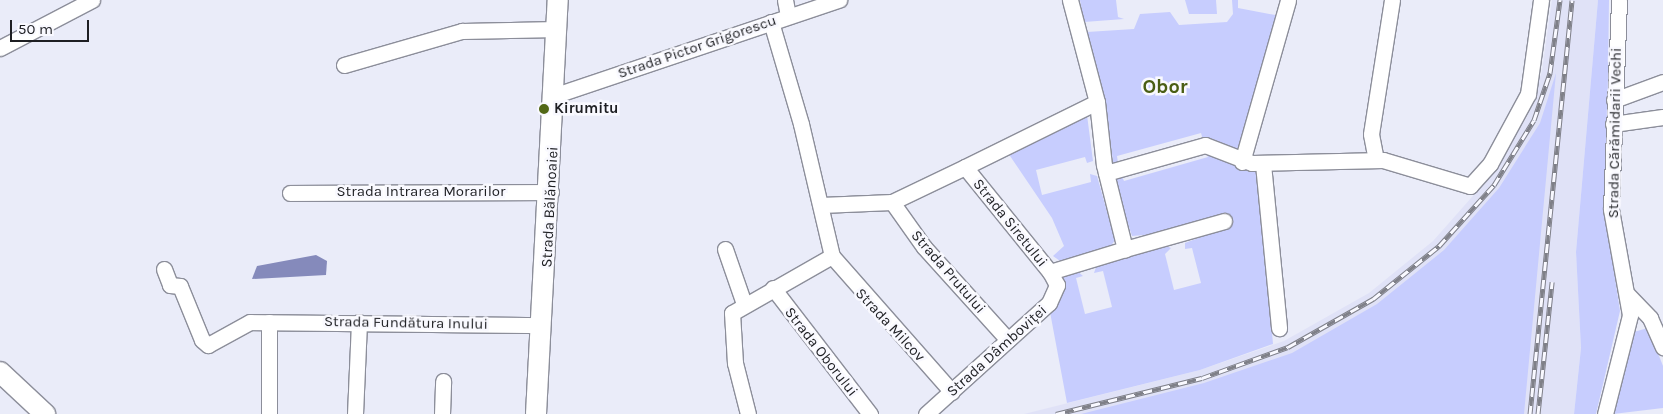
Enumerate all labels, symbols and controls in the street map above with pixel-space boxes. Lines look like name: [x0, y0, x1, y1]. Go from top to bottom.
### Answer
scale bar: [12, 10, 91, 42]
street label: Strada Pictor Grigorescu: [615, 11, 779, 83]
text: 50 m: [18, 20, 53, 38]
street label: Strada Cărămidarii Vechi: [1605, 47, 1625, 219]
district label: Obor: [1142, 74, 1188, 98]
place label: Kirumitu: [554, 100, 618, 118]
marker: Kirumitu: [538, 103, 550, 115]
street label: Strada Bălănoaiei: [538, 146, 562, 268]
street label: Strada Siretului: [969, 175, 1051, 271]
street label: Strada Intrarea Morarilor: [337, 183, 505, 201]
street label: Strada Prutului: [907, 227, 989, 317]
street label: Strada Milcov: [851, 285, 929, 365]
street label: Strada Dâmboviței: [943, 301, 1051, 401]
street label: Strada Oborului: [781, 304, 861, 400]
street label: Strada Fundătura Inului: [324, 313, 488, 333]

